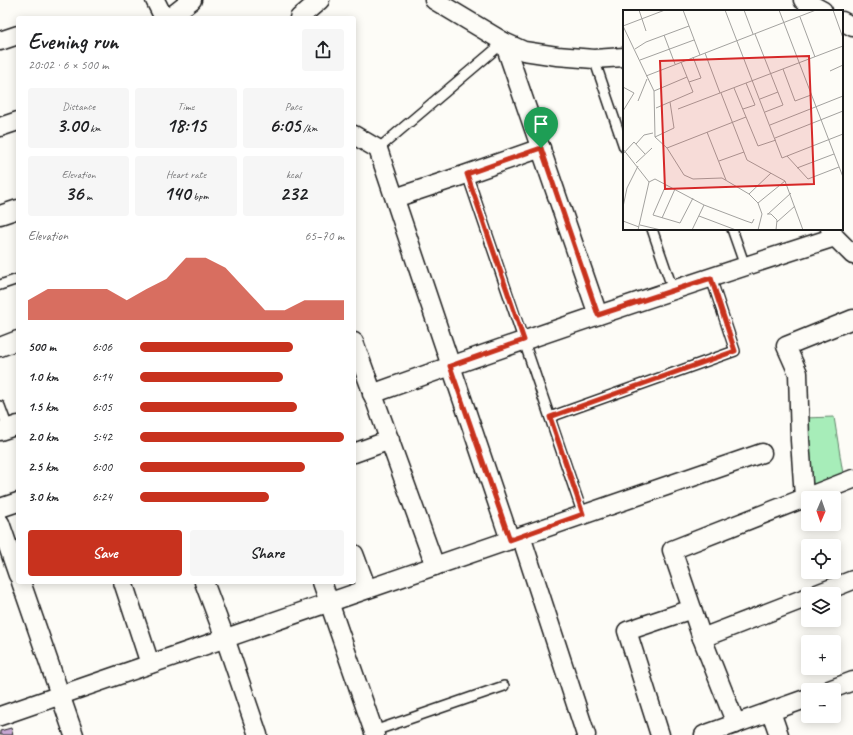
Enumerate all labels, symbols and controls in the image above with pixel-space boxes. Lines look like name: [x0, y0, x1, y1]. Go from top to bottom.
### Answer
inset map: [623, 10, 843, 230]
text: Evening run: [28, 28, 118, 56]
button: share: [302, 29, 344, 71]
text: 20:02 · 6 × 500 m: [28, 57, 109, 73]
text: Distance: [62, 99, 95, 113]
text: Time: [178, 99, 194, 113]
text: Pace: [285, 99, 302, 113]
pin: [524, 107, 558, 148]
text: 3.00: [56, 113, 87, 138]
text: 18:15: [166, 113, 206, 138]
text: 6:05: [269, 113, 300, 138]
icon: arrive: [530, 113, 552, 135]
text: km: [87, 121, 101, 135]
text: /km: [300, 121, 317, 135]
text: Elevation: [62, 167, 96, 181]
text: Heart rate: [166, 167, 206, 181]
text: kcal: [286, 167, 301, 181]
text: 36: [65, 181, 83, 206]
text: 140: [164, 181, 191, 206]
text: 232: [280, 181, 307, 206]
text: m: [83, 189, 92, 203]
text: bpm: [191, 189, 208, 203]
text: Elevation: [28, 228, 68, 244]
text: 65–70 m: [304, 228, 344, 244]
text: 500 m: [28, 339, 56, 355]
text: 6:06: [92, 339, 112, 355]
text: 1.0 km: [28, 369, 58, 385]
text: 6:14: [92, 369, 112, 385]
text: 1.5 km: [28, 399, 58, 415]
text: 6:05: [92, 399, 112, 415]
text: 2.0 km: [28, 429, 58, 445]
text: 5:42: [92, 429, 112, 445]
text: 2.5 km: [28, 459, 58, 475]
text: 6:00: [92, 459, 112, 475]
text: 3.0 km: [28, 489, 58, 505]
text: 6:24: [92, 489, 112, 505]
north arrow: [801, 491, 841, 531]
map controls: [801, 491, 841, 723]
button: Save: [28, 530, 182, 576]
button: Share: [190, 530, 344, 576]
button: locate: [801, 539, 841, 579]
button: layers: [801, 587, 841, 627]
button: +: [801, 635, 841, 675]
button: −: [801, 683, 841, 723]

